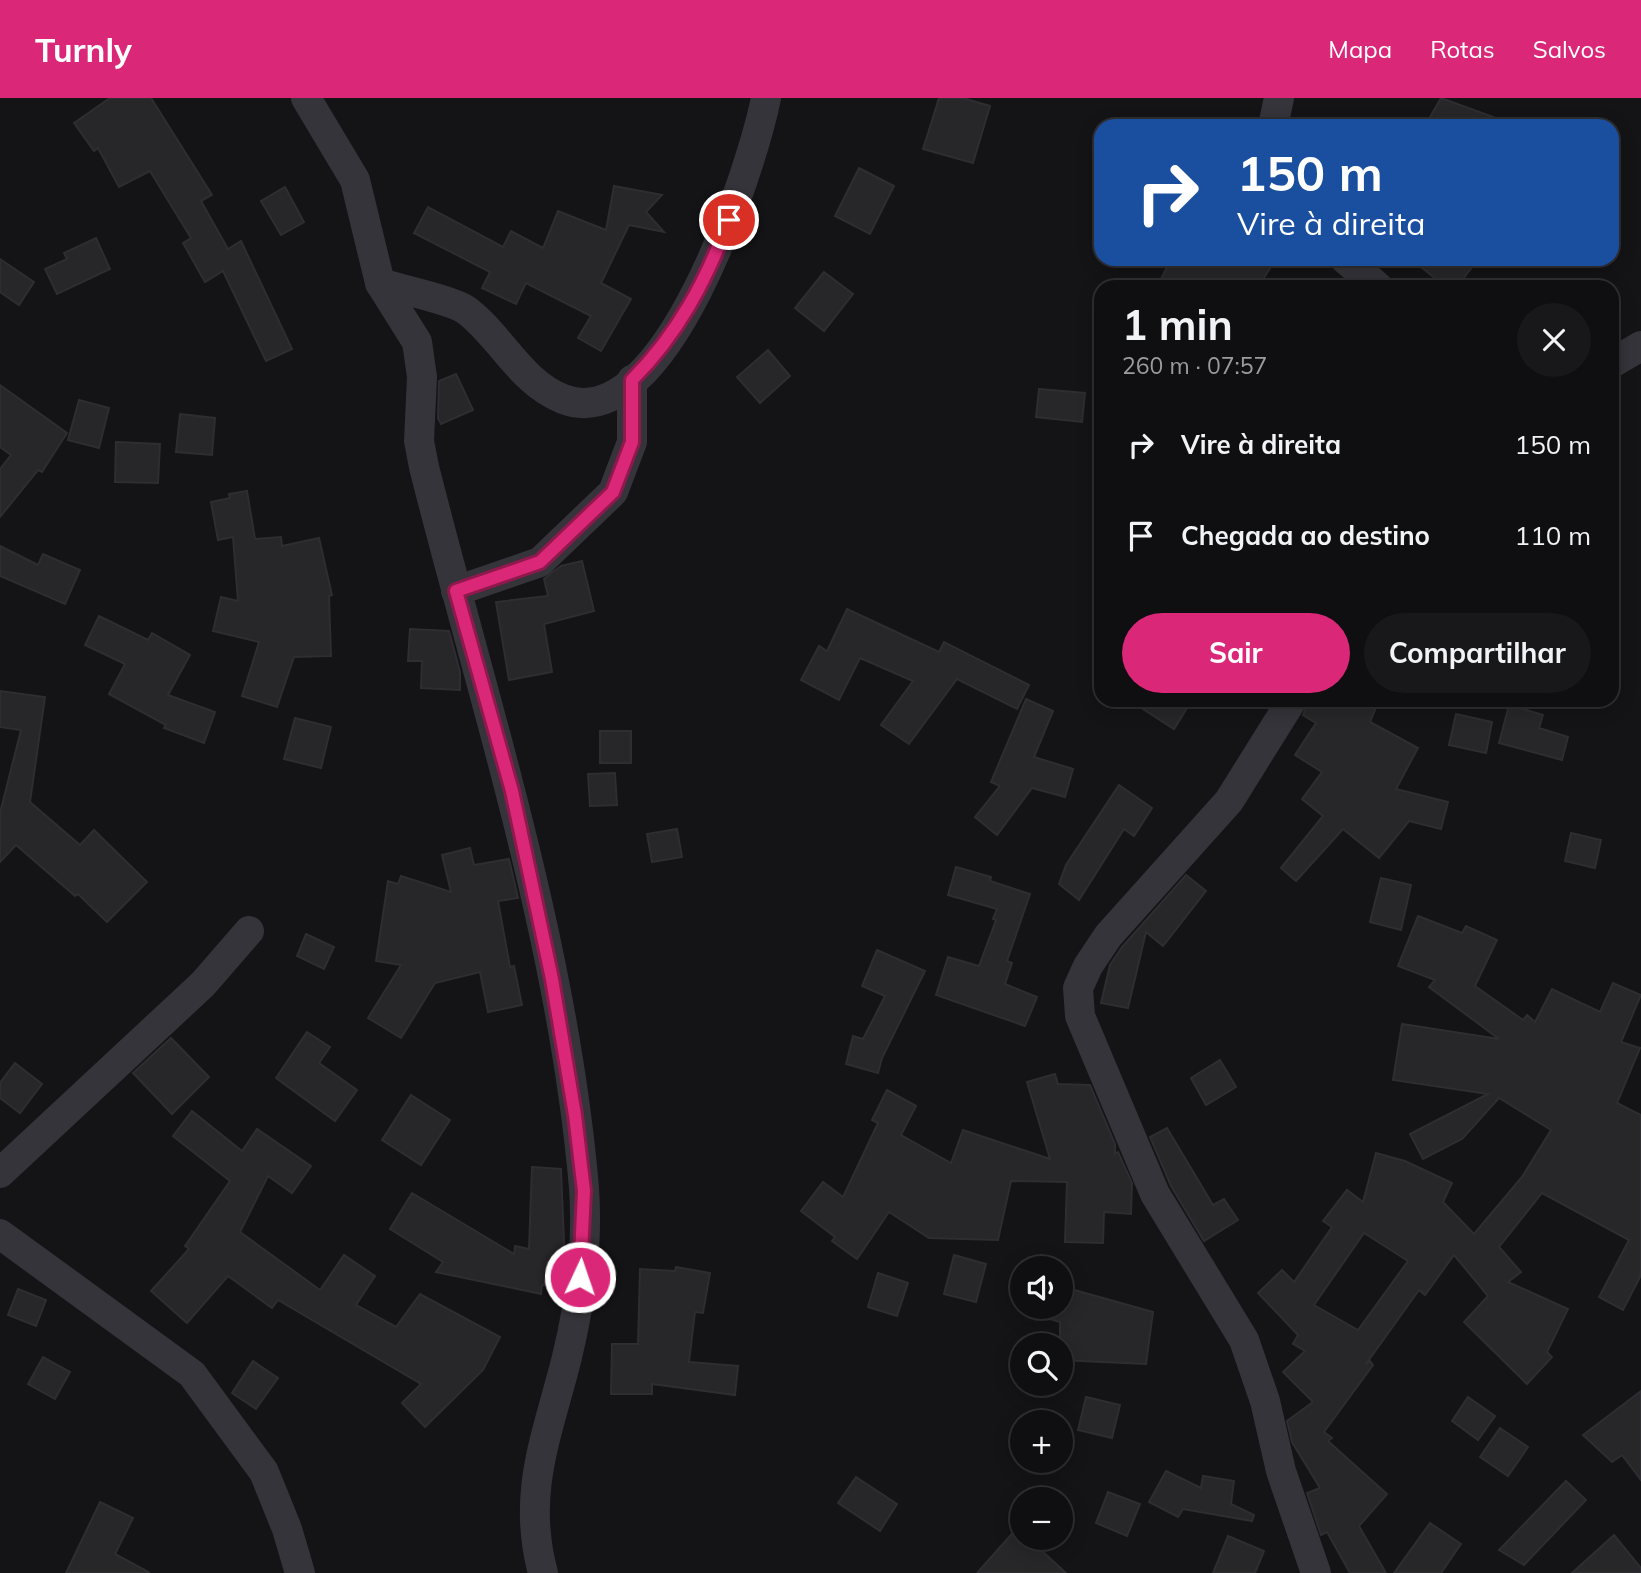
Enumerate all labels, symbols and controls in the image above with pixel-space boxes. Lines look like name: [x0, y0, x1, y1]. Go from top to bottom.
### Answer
text: Turnly: [35, 29, 132, 70]
text: Mapa: [1328, 34, 1392, 64]
text: Rotas: [1430, 34, 1495, 64]
text: Salvos: [1533, 34, 1606, 64]
text: 150 m: [1237, 142, 1383, 203]
icon: right: [1122, 147, 1213, 238]
pin: [699, 190, 759, 250]
icon: arrive: [710, 201, 748, 239]
text: Vire à direita: [1237, 203, 1425, 243]
text: 1 min: [1122, 298, 1233, 351]
button: close: [1517, 303, 1591, 377]
text: 260 m · 07:57: [1122, 351, 1267, 380]
icon: right: [1122, 426, 1160, 464]
text: Vire à direita: [1181, 428, 1341, 461]
text: 150 m: [1515, 428, 1591, 461]
icon: arrive: [1122, 517, 1160, 555]
text: Chegada ao destino: [1181, 519, 1430, 552]
text: 110 m: [1515, 519, 1591, 552]
button: Sair: [1122, 613, 1350, 693]
button: Compartilhar: [1364, 613, 1591, 693]
position arrow: [543, 1240, 617, 1314]
map controls: [1010, 1256, 1073, 1550]
button: sound: [1010, 1256, 1073, 1319]
button: search: [1010, 1333, 1073, 1396]
button: +: [1010, 1410, 1073, 1473]
button: −: [1010, 1487, 1073, 1550]

